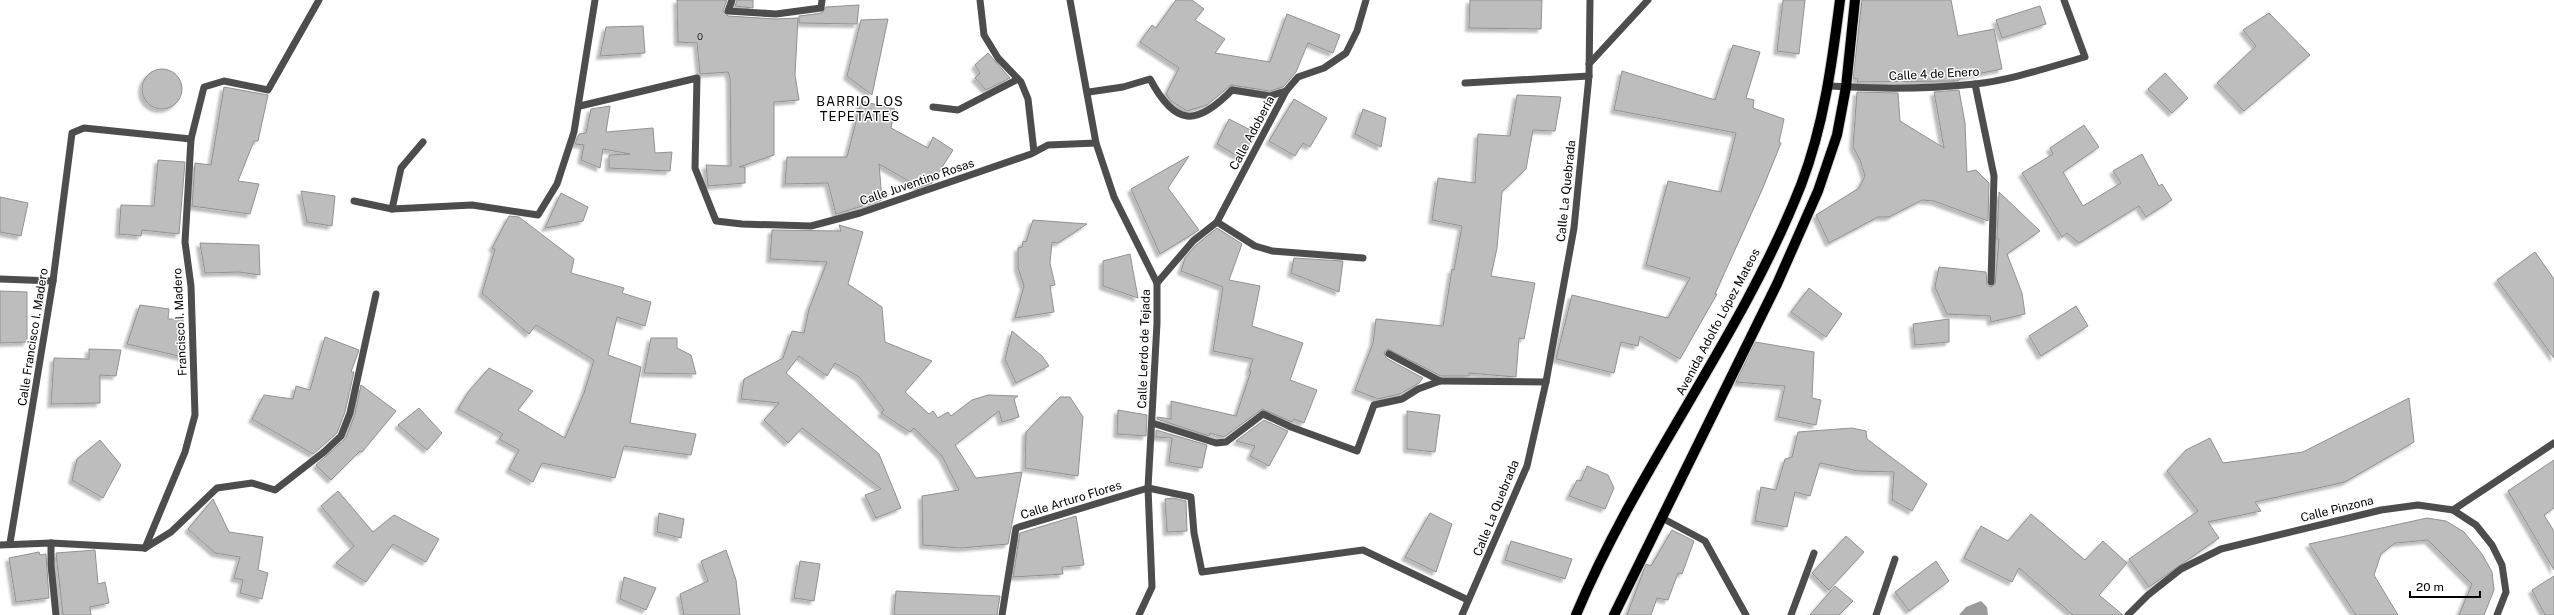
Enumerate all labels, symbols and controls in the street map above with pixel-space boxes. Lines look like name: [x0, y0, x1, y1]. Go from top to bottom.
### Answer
house number: 0: [697, 30, 703, 42]
street label: Calle 4 de Enero: [1888, 65, 1980, 83]
district label: BARRIO LOS TEPETATES: [816, 94, 904, 124]
street label: Calle Adobería: [1227, 94, 1277, 172]
street label: Calle La Quebrada: [1554, 139, 1578, 243]
street label: Calle Juventino Rosas: [858, 156, 976, 208]
street label: Avenida Adolfo López Mateos: [1673, 246, 1763, 398]
street label: Calle Francisco I. Madero: [15, 267, 51, 407]
street label: Francisco I. Madero: [170, 267, 190, 376]
street label: Calle Lerdo de Tejada: [1135, 289, 1153, 409]
street label: Calle La Quebrada: [1470, 458, 1522, 558]
street label: Calle Arturo Flores: [1019, 478, 1123, 522]
street label: Calle Pinzona: [2299, 493, 2375, 525]
scale bar: [2410, 573, 2480, 599]
text: 20 m: [2416, 580, 2444, 594]

